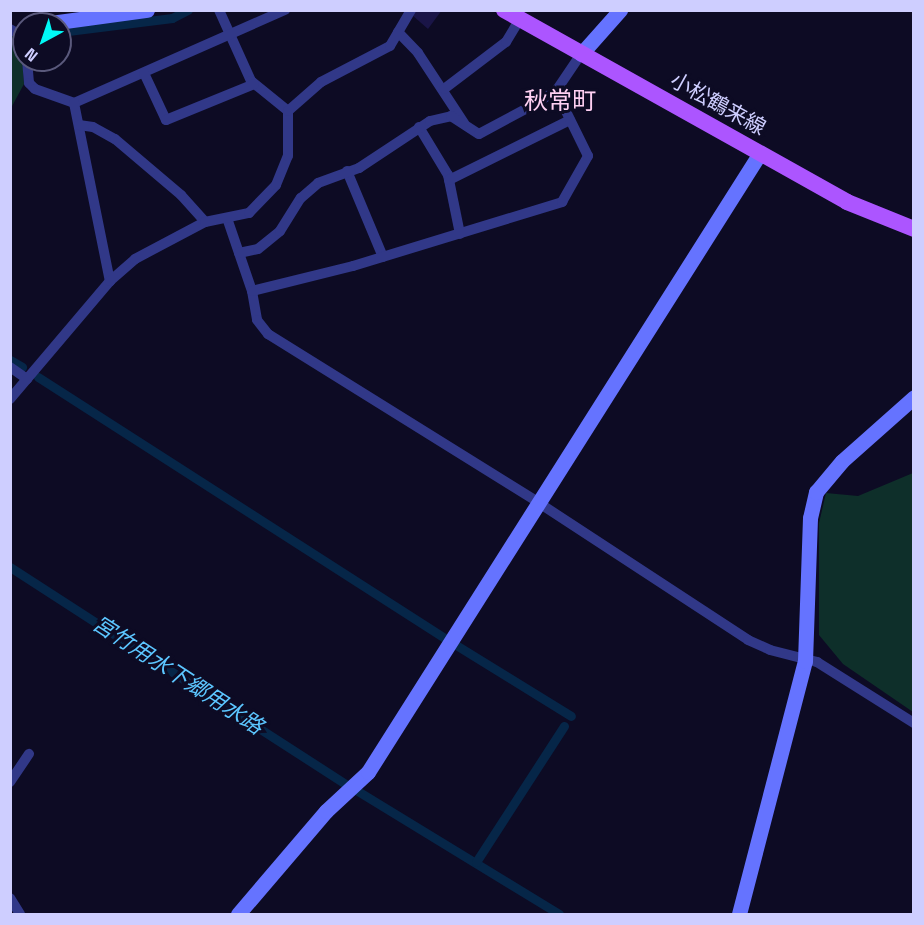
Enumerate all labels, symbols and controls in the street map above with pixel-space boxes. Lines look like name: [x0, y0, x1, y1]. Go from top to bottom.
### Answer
north arrow: [12, 12, 72, 72]
text: N: [21, 43, 42, 66]
street label: 小松鶴来線: [666, 68, 770, 140]
district label: 秋常町: [524, 87, 596, 115]
water label: 宮竹用水下郷用水路: [88, 610, 268, 740]

